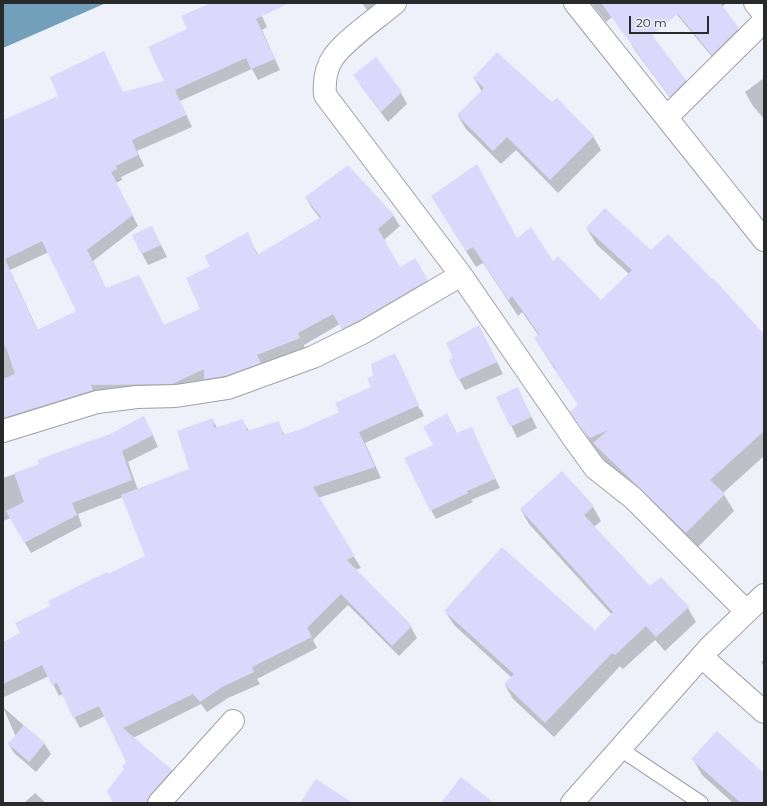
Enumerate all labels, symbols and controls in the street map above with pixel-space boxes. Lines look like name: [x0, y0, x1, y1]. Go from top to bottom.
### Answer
scale bar: [631, 8, 711, 34]
text: 20 m: [636, 15, 667, 30]

